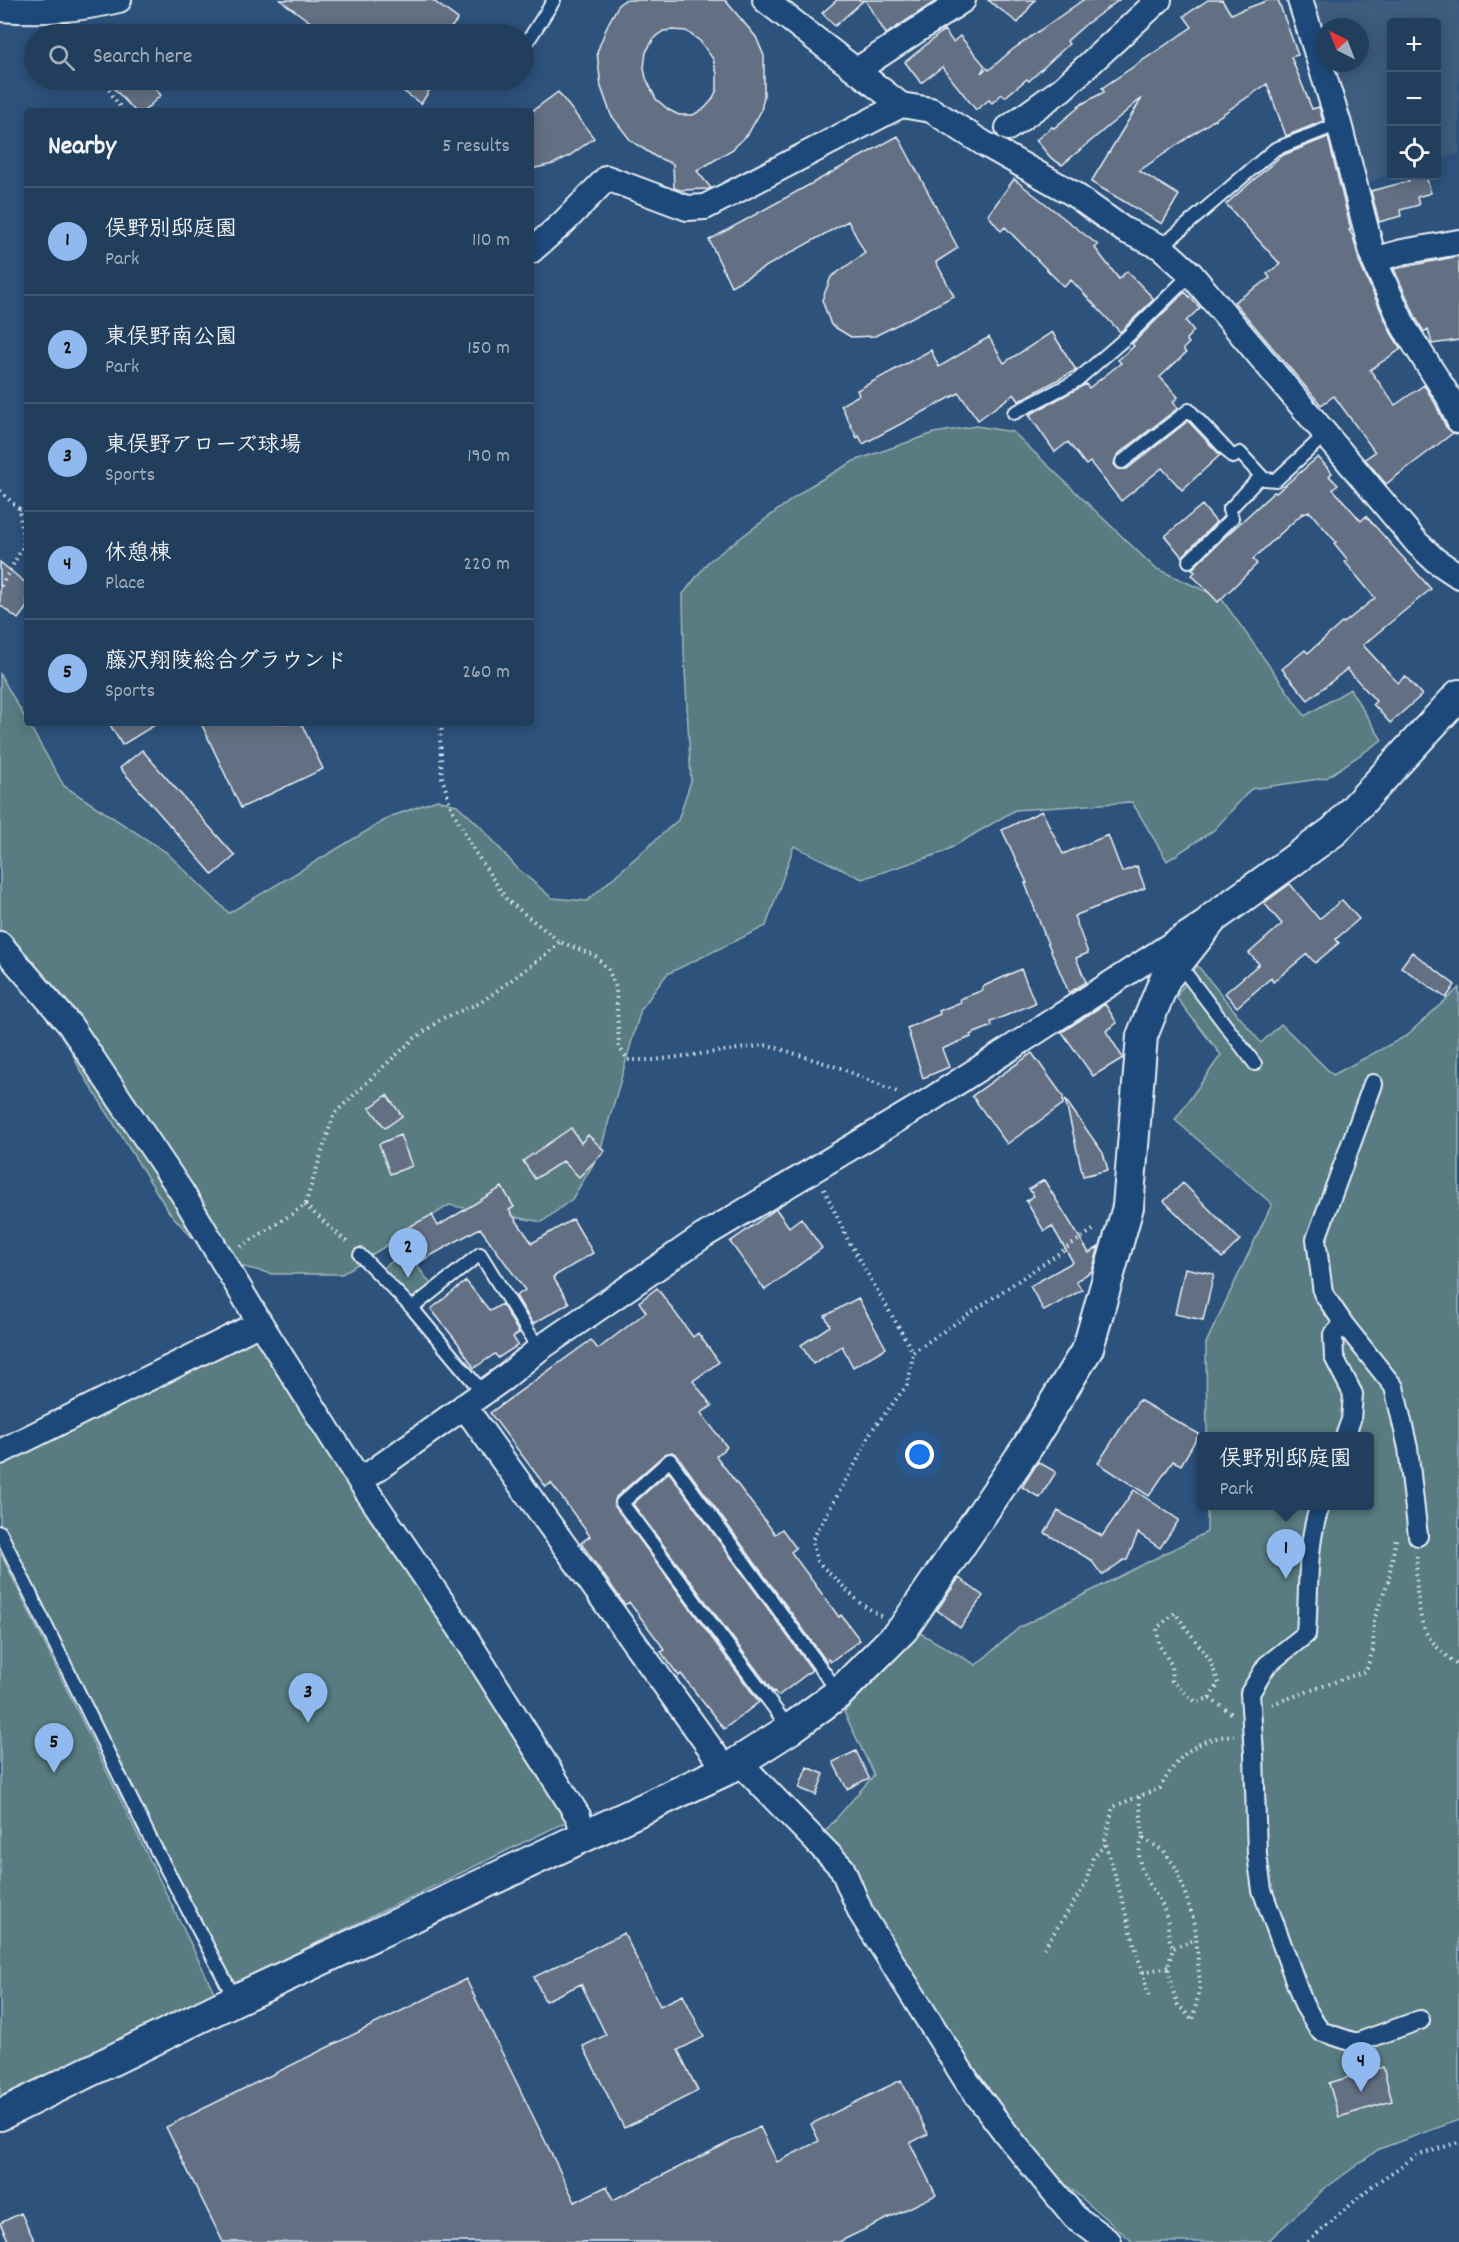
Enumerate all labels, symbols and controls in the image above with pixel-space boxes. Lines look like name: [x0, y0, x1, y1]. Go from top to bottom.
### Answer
north arrow: [1315, 18, 1369, 72]
map controls: [1387, 18, 1441, 180]
button: +: [1387, 18, 1441, 72]
search box: [24, 24, 534, 90]
icon: search: [45, 41, 78, 74]
text: Search here: [93, 42, 192, 73]
button: −: [1387, 72, 1441, 126]
button: locate: [1387, 126, 1441, 180]
text: Nearby: [48, 129, 116, 166]
text: 5 results: [442, 133, 510, 161]
text: 俣野別邸庭園: [105, 215, 237, 246]
text: 1: [65, 227, 70, 255]
text: 110 m: [472, 227, 510, 255]
text: Park: [105, 246, 139, 274]
text: 東俣野南公園: [105, 323, 237, 354]
text: 2: [63, 335, 72, 363]
text: 150 m: [467, 335, 510, 363]
text: Park: [105, 354, 139, 382]
text: 東俣野アローズ球場: [105, 431, 301, 462]
text: 3: [63, 443, 72, 471]
text: 190 m: [467, 443, 510, 471]
text: Sports: [105, 462, 155, 490]
text: 休憩棟: [105, 539, 171, 570]
text: 4: [63, 551, 72, 579]
text: 220 m: [463, 551, 510, 579]
text: Place: [105, 570, 145, 598]
text: 藤沢翔陵総合グラウンド: [105, 647, 347, 678]
text: 5: [63, 659, 72, 687]
text: 260 m: [462, 659, 510, 687]
text: Sports: [105, 678, 155, 706]
pin: 2: [388, 1228, 428, 1278]
popup: [1197, 1432, 1374, 1510]
your location: [905, 1440, 934, 1469]
text: 俣野別邸庭園: [1219, 1445, 1352, 1476]
text: Park: [1219, 1476, 1254, 1504]
pin: 1: [1266, 1530, 1306, 1579]
pin: 3: [288, 1674, 328, 1723]
pin: 5: [34, 1724, 74, 1773]
pin: 4: [1342, 2042, 1380, 2092]

